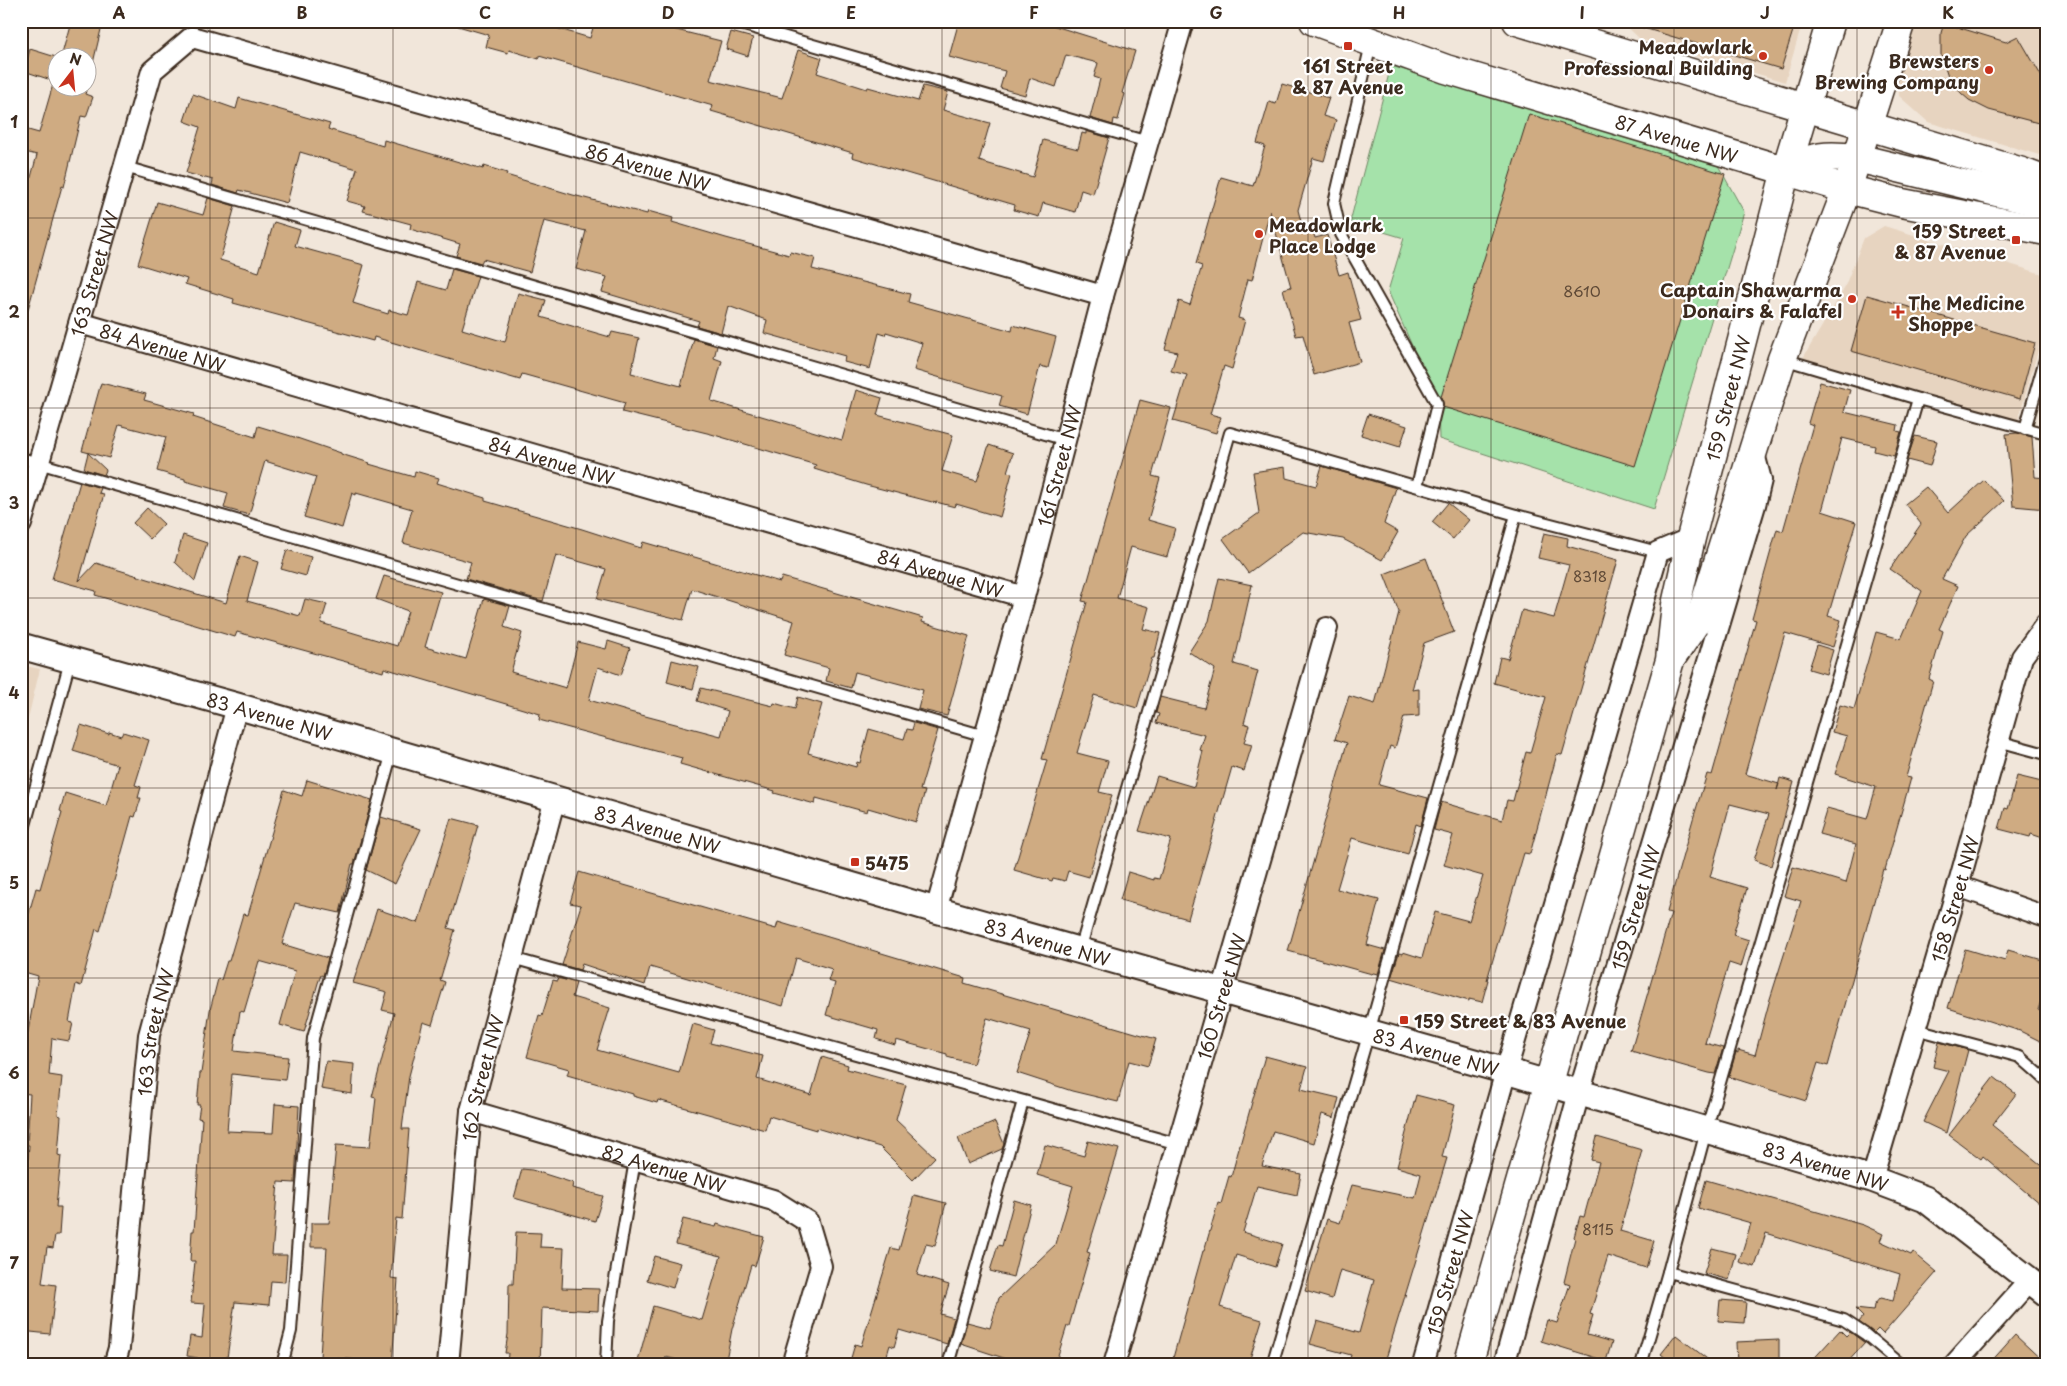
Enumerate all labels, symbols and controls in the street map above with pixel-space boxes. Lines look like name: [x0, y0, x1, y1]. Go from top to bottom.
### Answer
text: A: [113, 0, 126, 24]
text: B: [297, 0, 308, 24]
text: C: [479, 0, 491, 24]
text: D: [662, 0, 674, 24]
text: E: [846, 0, 856, 24]
text: F: [1029, 0, 1039, 24]
text: G: [1209, 0, 1223, 24]
text: H: [1393, 0, 1405, 24]
text: I: [1579, 0, 1585, 24]
text: J: [1760, 0, 1770, 24]
text: K: [1942, 0, 1954, 24]
place label: Meadowlark Professional Building: [1564, 33, 1753, 81]
marker: 161 Street & 87 Avenue: [1342, 40, 1354, 52]
text: N: [67, 47, 84, 71]
place label: Brewsters Brewing Company: [1815, 47, 1979, 95]
north arrow: [48, 48, 98, 98]
marker: Meadowlark Professional Building: [1757, 50, 1769, 62]
place label: 161 Street & 87 Avenue: [1292, 52, 1404, 100]
marker: Brewsters Brewing Company: [1983, 64, 1995, 76]
street label: 87 Avenue NW: [1612, 107, 1742, 169]
text: 1: [10, 109, 18, 133]
street label: 86 Avenue NW: [582, 136, 714, 197]
street label: 163 Street NW: [62, 207, 125, 339]
place label: Meadowlark Place Lodge: [1269, 211, 1383, 259]
place label: 159 Street & 87 Avenue: [1895, 217, 2006, 265]
marker: Meadowlark Place Lodge: [1253, 228, 1265, 240]
marker: 159 Street & 87 Avenue: [2010, 234, 2022, 246]
place label: Captain Shawarma Donairs & Falafel: [1660, 276, 1842, 324]
house number: 8610: [1563, 279, 1601, 302]
place label: The Medicine Shoppe: [1908, 289, 2025, 337]
marker: Captain Shawarma Donairs & Falafel: [1846, 293, 1858, 305]
text: 2: [8, 299, 20, 323]
marker: The Medicine Shoppe: [1892, 306, 1904, 318]
street label: 84 Avenue NW: [96, 316, 229, 378]
street label: 159 Street NW: [1698, 332, 1756, 464]
street label: 161 Street NW: [1030, 402, 1087, 529]
street label: 84 Avenue NW: [485, 429, 618, 491]
text: 3: [9, 490, 19, 514]
street label: 84 Avenue NW: [874, 542, 1007, 604]
house number: 8318: [1573, 564, 1607, 587]
text: 4: [9, 680, 20, 704]
street label: 83 Avenue NW: [203, 685, 336, 747]
street label: 83 Avenue NW: [591, 798, 724, 860]
street label: 158 Street NW: [1923, 832, 1985, 965]
street label: 159 Street NW: [1603, 842, 1666, 973]
place label: 5475: [865, 849, 909, 876]
marker: 5475: [849, 856, 861, 868]
text: 5: [9, 870, 19, 894]
street label: 83 Avenue NW: [981, 911, 1114, 972]
street label: 160 Street NW: [1190, 929, 1252, 1062]
street label: 163 Street NW: [130, 965, 180, 1097]
place label: 159 Street & 83 Avenue: [1414, 1007, 1627, 1034]
street label: 162 Street NW: [455, 1012, 510, 1142]
marker: 159 Street & 83 Avenue: [1398, 1014, 1410, 1026]
street label: 83 Avenue NW: [1370, 1021, 1503, 1082]
text: 6: [8, 1060, 20, 1084]
street label: 83 Avenue NW: [1760, 1134, 1893, 1198]
street label: 82 Avenue NW: [599, 1137, 730, 1199]
street label: 159 Street NW: [1419, 1207, 1480, 1338]
house number: 8115: [1582, 1217, 1614, 1240]
text: 7: [9, 1250, 19, 1274]

